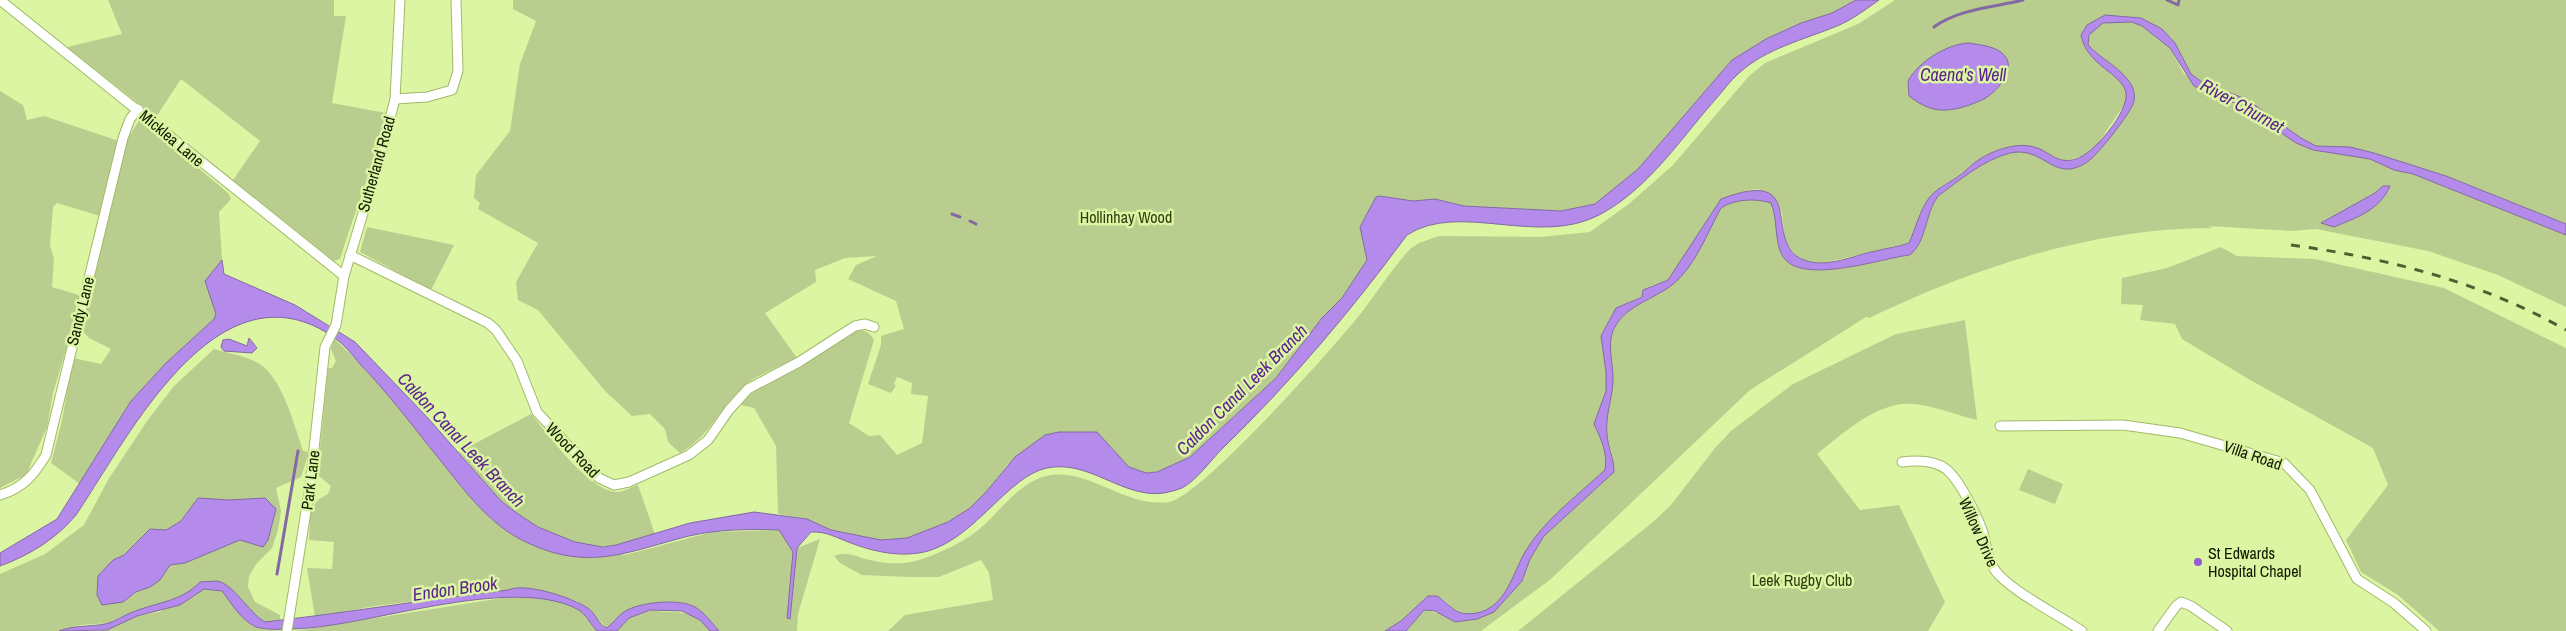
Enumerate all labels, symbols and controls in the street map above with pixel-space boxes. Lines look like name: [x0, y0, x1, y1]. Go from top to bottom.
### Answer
water label: Caena's Well: [1920, 62, 2007, 87]
water label: River Churnet: [2196, 72, 2289, 139]
street label: Micklea Lane: [135, 104, 209, 172]
street label: Sutherland Road: [352, 114, 400, 214]
park label: Hollinhay Wood: [1080, 206, 1172, 228]
street label: Sandy Lane: [61, 274, 99, 348]
water label: Caldon Canal Leek Branch: [1170, 318, 1313, 461]
water label: Caldon Canal Leek Branch: [392, 367, 531, 513]
street label: Wood Road: [541, 418, 605, 482]
street label: Villa Road: [2221, 435, 2285, 475]
street label: Park Lane: [295, 449, 325, 511]
street label: Willow Drive: [1954, 494, 2004, 570]
place label: St Edwards Hospital Chapel: [2208, 542, 2301, 582]
marker: St Edwards Hospital Chapel: [2192, 556, 2204, 568]
park label: Leek Rugby Club: [1752, 569, 1852, 591]
water label: Endon Brook: [411, 570, 500, 607]

